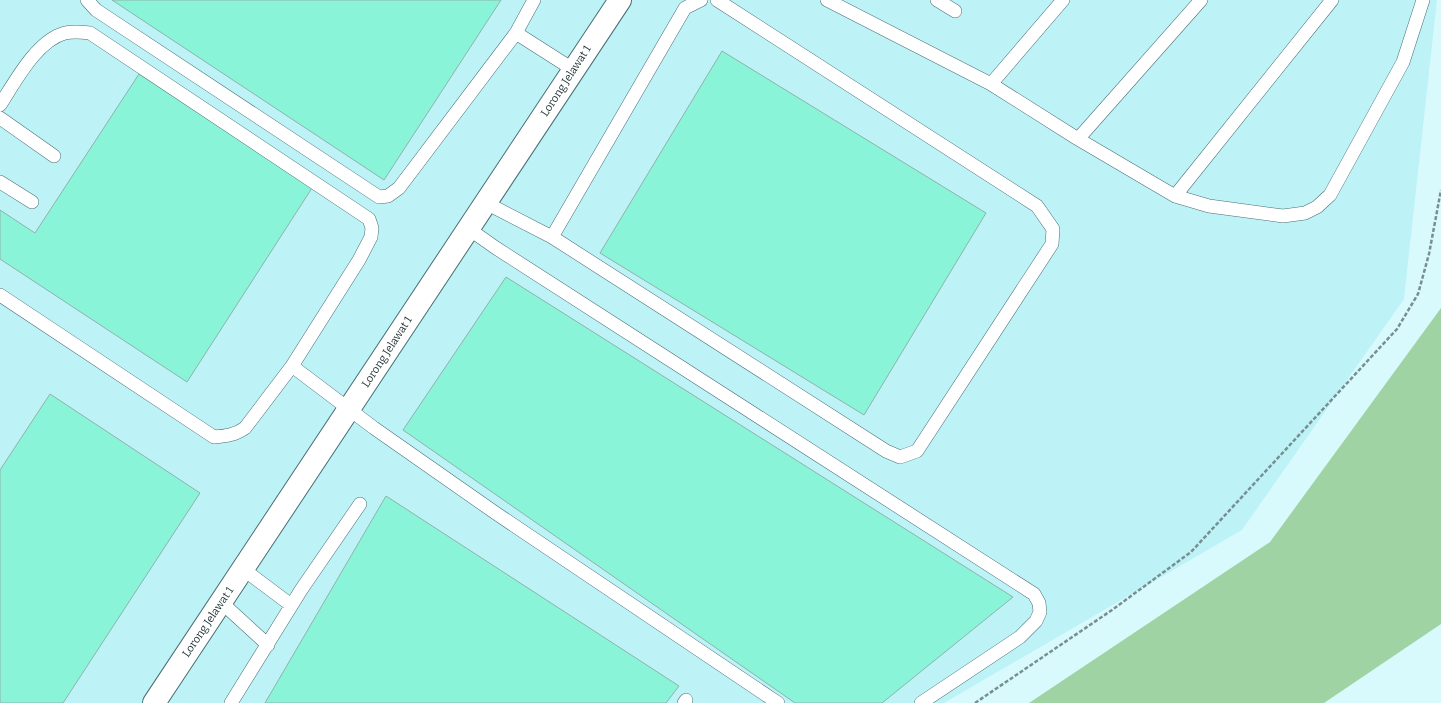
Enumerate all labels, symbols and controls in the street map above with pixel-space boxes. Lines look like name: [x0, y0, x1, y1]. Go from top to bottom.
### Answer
street label: Lorong Jelawat 1: [538, 43, 594, 119]
street label: Lorong Jelawat 1: [359, 314, 415, 390]
street label: Lorong Jelawat 1: [180, 584, 237, 660]

